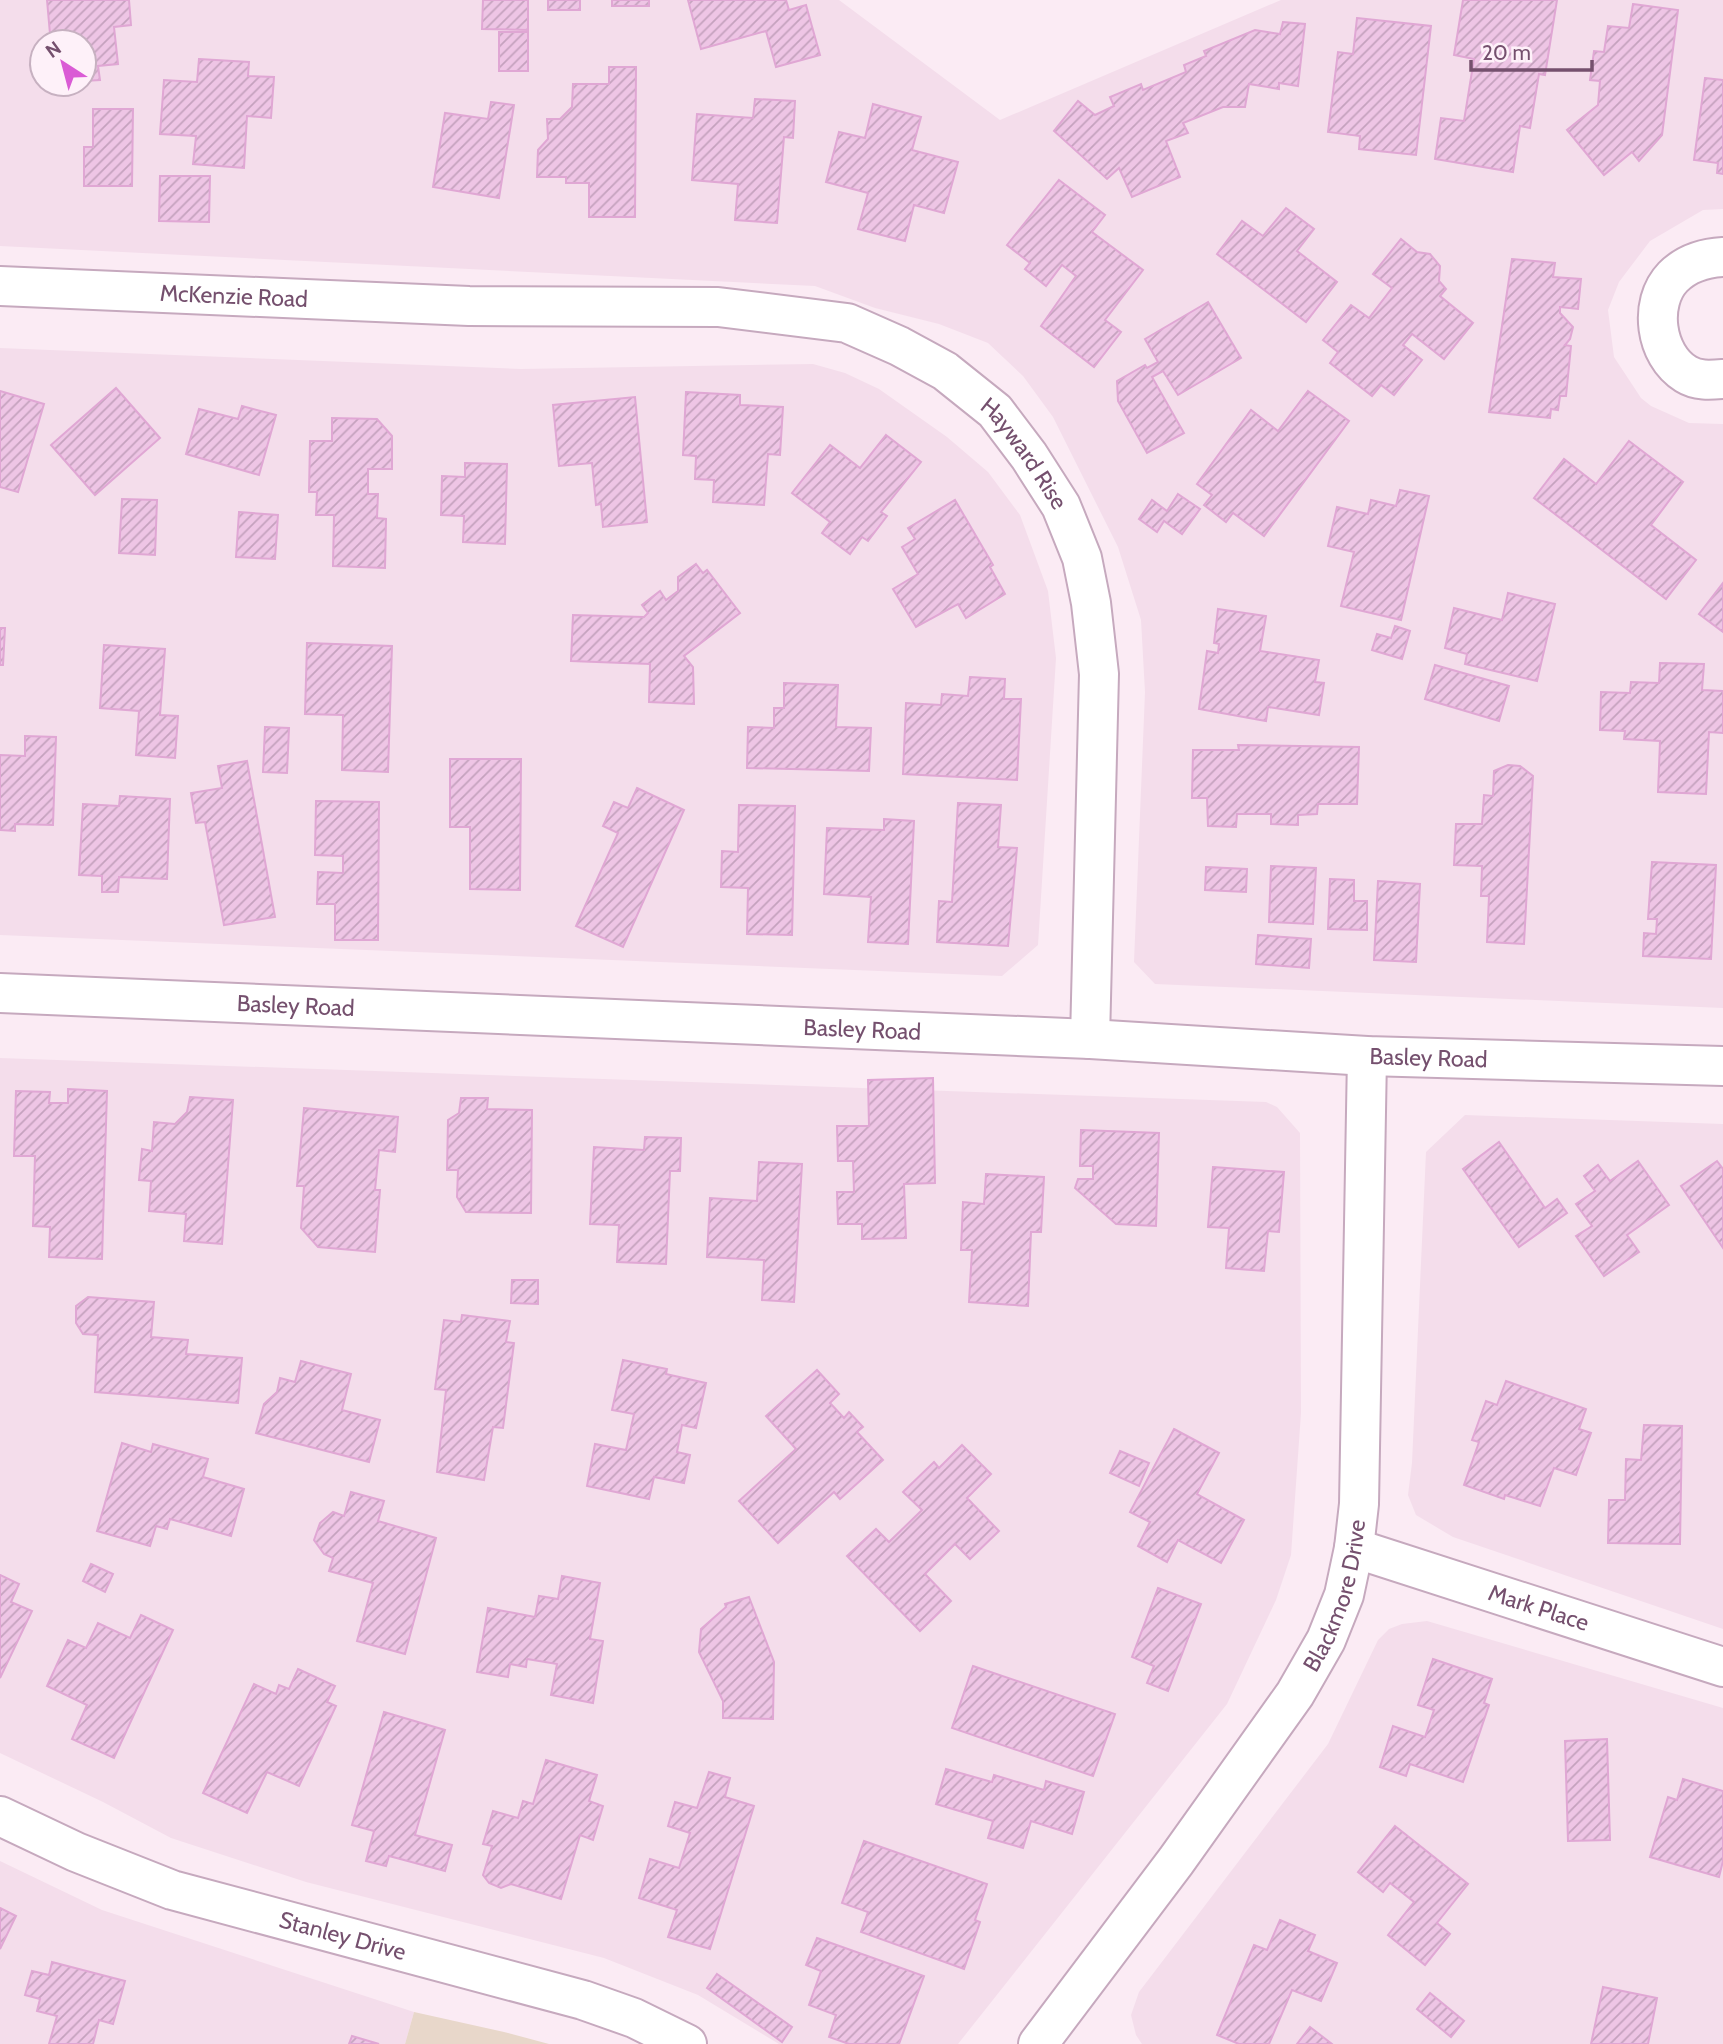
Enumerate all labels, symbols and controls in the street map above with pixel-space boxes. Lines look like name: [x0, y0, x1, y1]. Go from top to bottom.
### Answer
north arrow: [28, 28, 98, 98]
scale bar: [1471, 28, 1592, 72]
text: N: [41, 36, 65, 63]
text: 20 m: [1482, 40, 1531, 65]
street label: McKenzie Road: [159, 279, 308, 313]
street label: Hayward Rise: [975, 391, 1073, 515]
street label: Basley Road: [236, 989, 355, 1022]
street label: Basley Road: [803, 1013, 922, 1046]
street label: Basley Road: [1369, 1042, 1488, 1073]
street label: Blackmore Drive: [1297, 1518, 1371, 1677]
street label: Mark Place: [1485, 1578, 1593, 1637]
street label: Stanley Drive: [276, 1905, 409, 1966]

